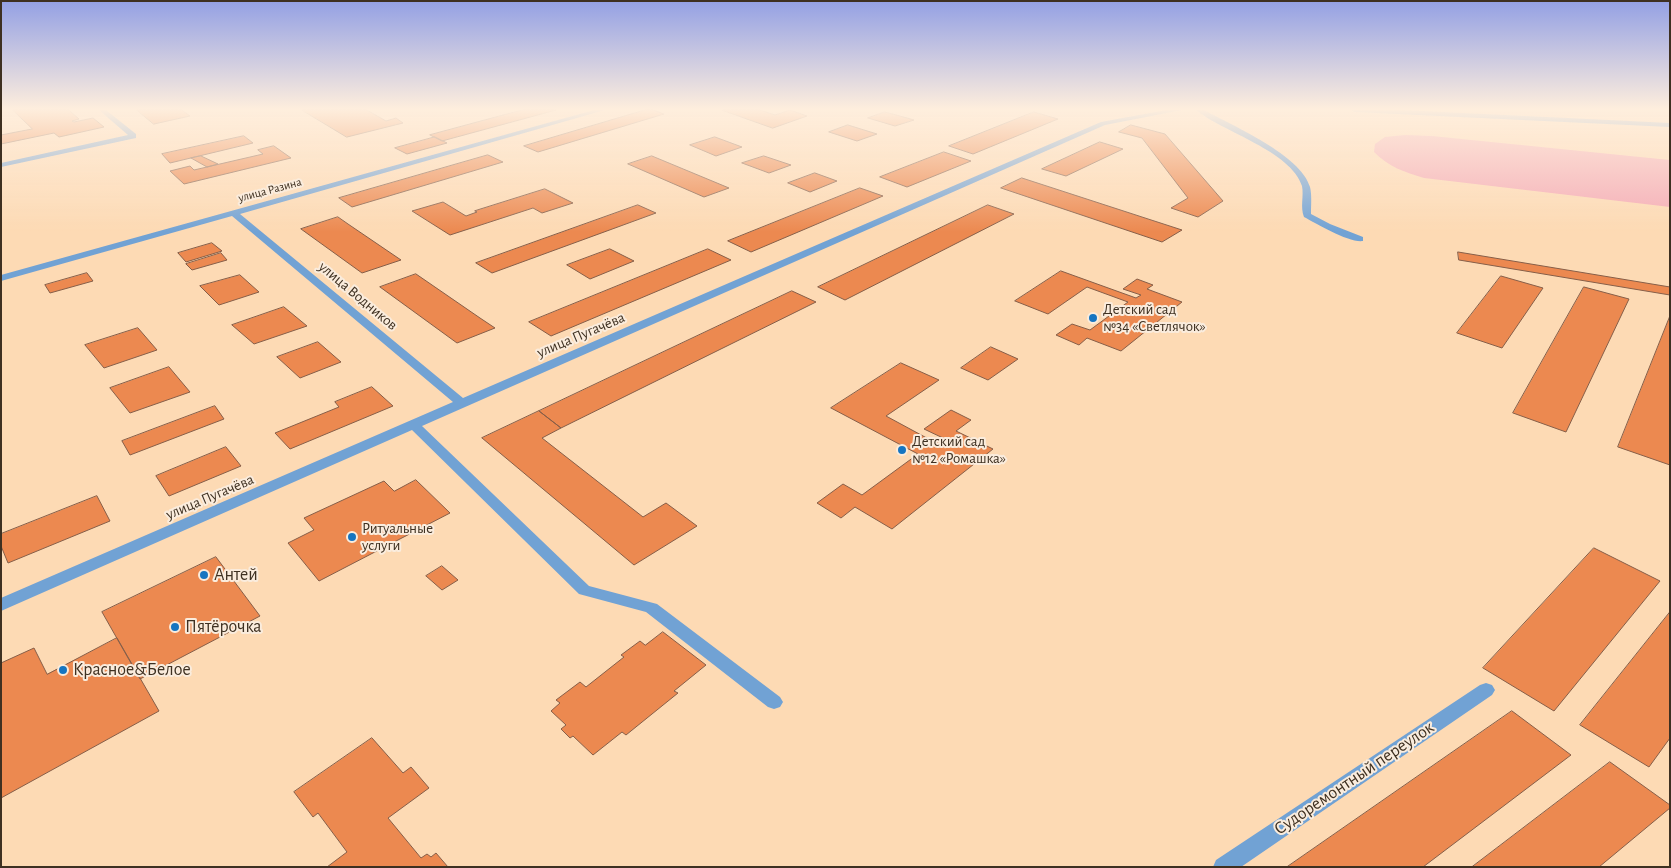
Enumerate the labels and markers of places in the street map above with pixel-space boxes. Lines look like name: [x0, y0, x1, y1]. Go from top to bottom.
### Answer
place label: Детский сад №34 «Светлячок»: [1103, 300, 1206, 335]
marker: Детский сад №34 «Светлячок»: [1087, 312, 1099, 324]
place label: Детский сад №12 «Ромашка»: [912, 432, 1006, 467]
marker: Детский сад №12 «Ромашка»: [896, 444, 908, 456]
place label: Ритуальные услуги: [362, 519, 433, 554]
marker: Ритуальные услуги: [346, 531, 358, 543]
place label: Антей: [214, 564, 258, 586]
marker: Антей: [198, 569, 210, 581]
place label: Пятёрочка: [185, 616, 262, 638]
marker: Пятёрочка: [169, 621, 181, 633]
place label: Красное&Белое: [73, 659, 191, 681]
marker: Красное&Белое: [57, 664, 69, 676]

